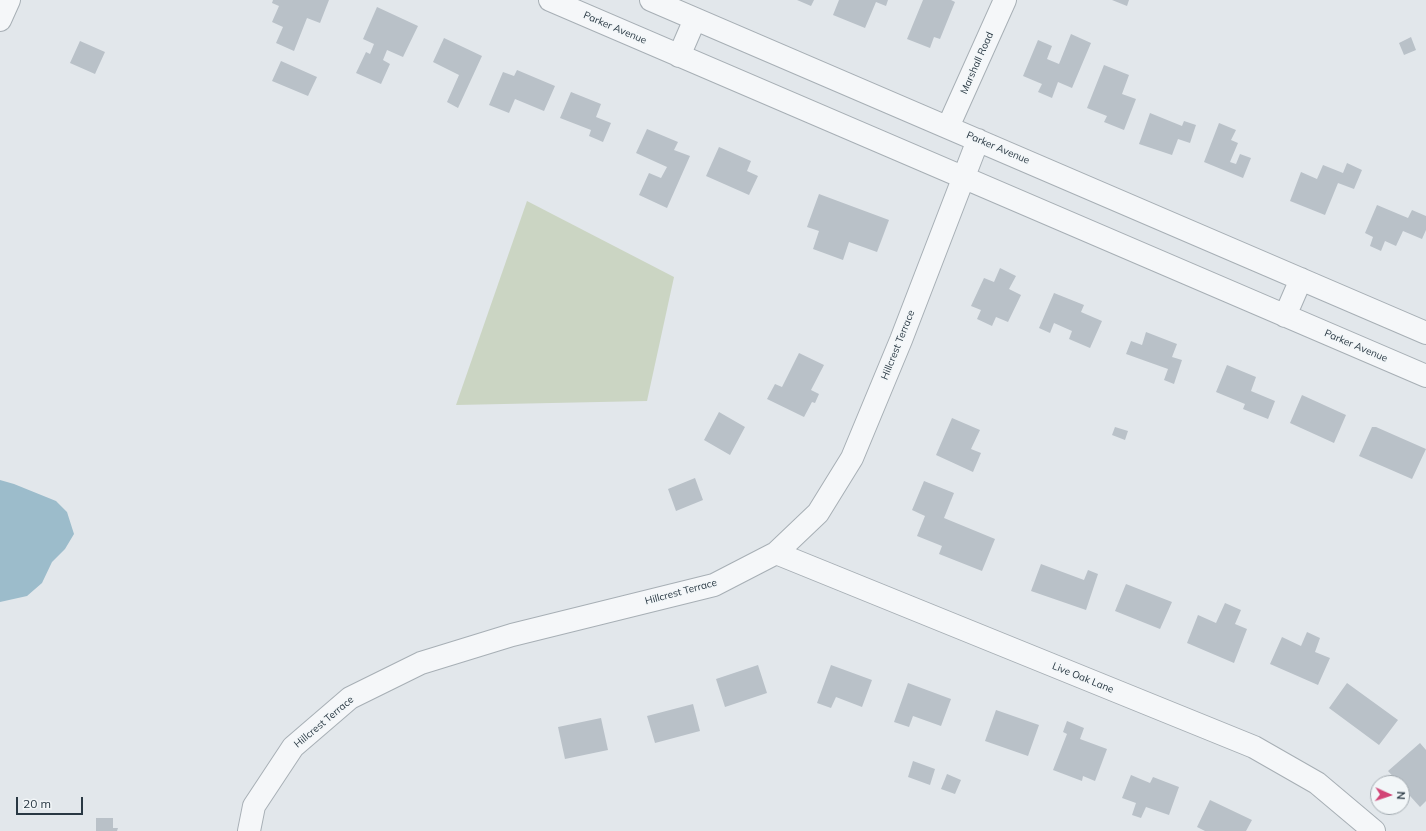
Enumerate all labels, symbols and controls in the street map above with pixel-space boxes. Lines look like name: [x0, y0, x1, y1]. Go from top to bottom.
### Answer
street label: Parker Avenue: [582, 9, 648, 47]
street label: Marshall Road: [958, 30, 996, 96]
street label: Parker Avenue: [965, 129, 1031, 167]
street label: Hillcrest Terrace: [879, 308, 917, 382]
street label: Parker Avenue: [1323, 327, 1389, 365]
street label: Hillcrest Terrace: [644, 577, 718, 607]
street label: Live Oak Lane: [1050, 660, 1116, 696]
street label: Hillcrest Terrace: [292, 694, 356, 750]
north arrow: [1370, 775, 1410, 815]
scale bar: [18, 789, 85, 815]
text: N: [1394, 791, 1408, 800]
text: 20 m: [23, 796, 51, 811]

